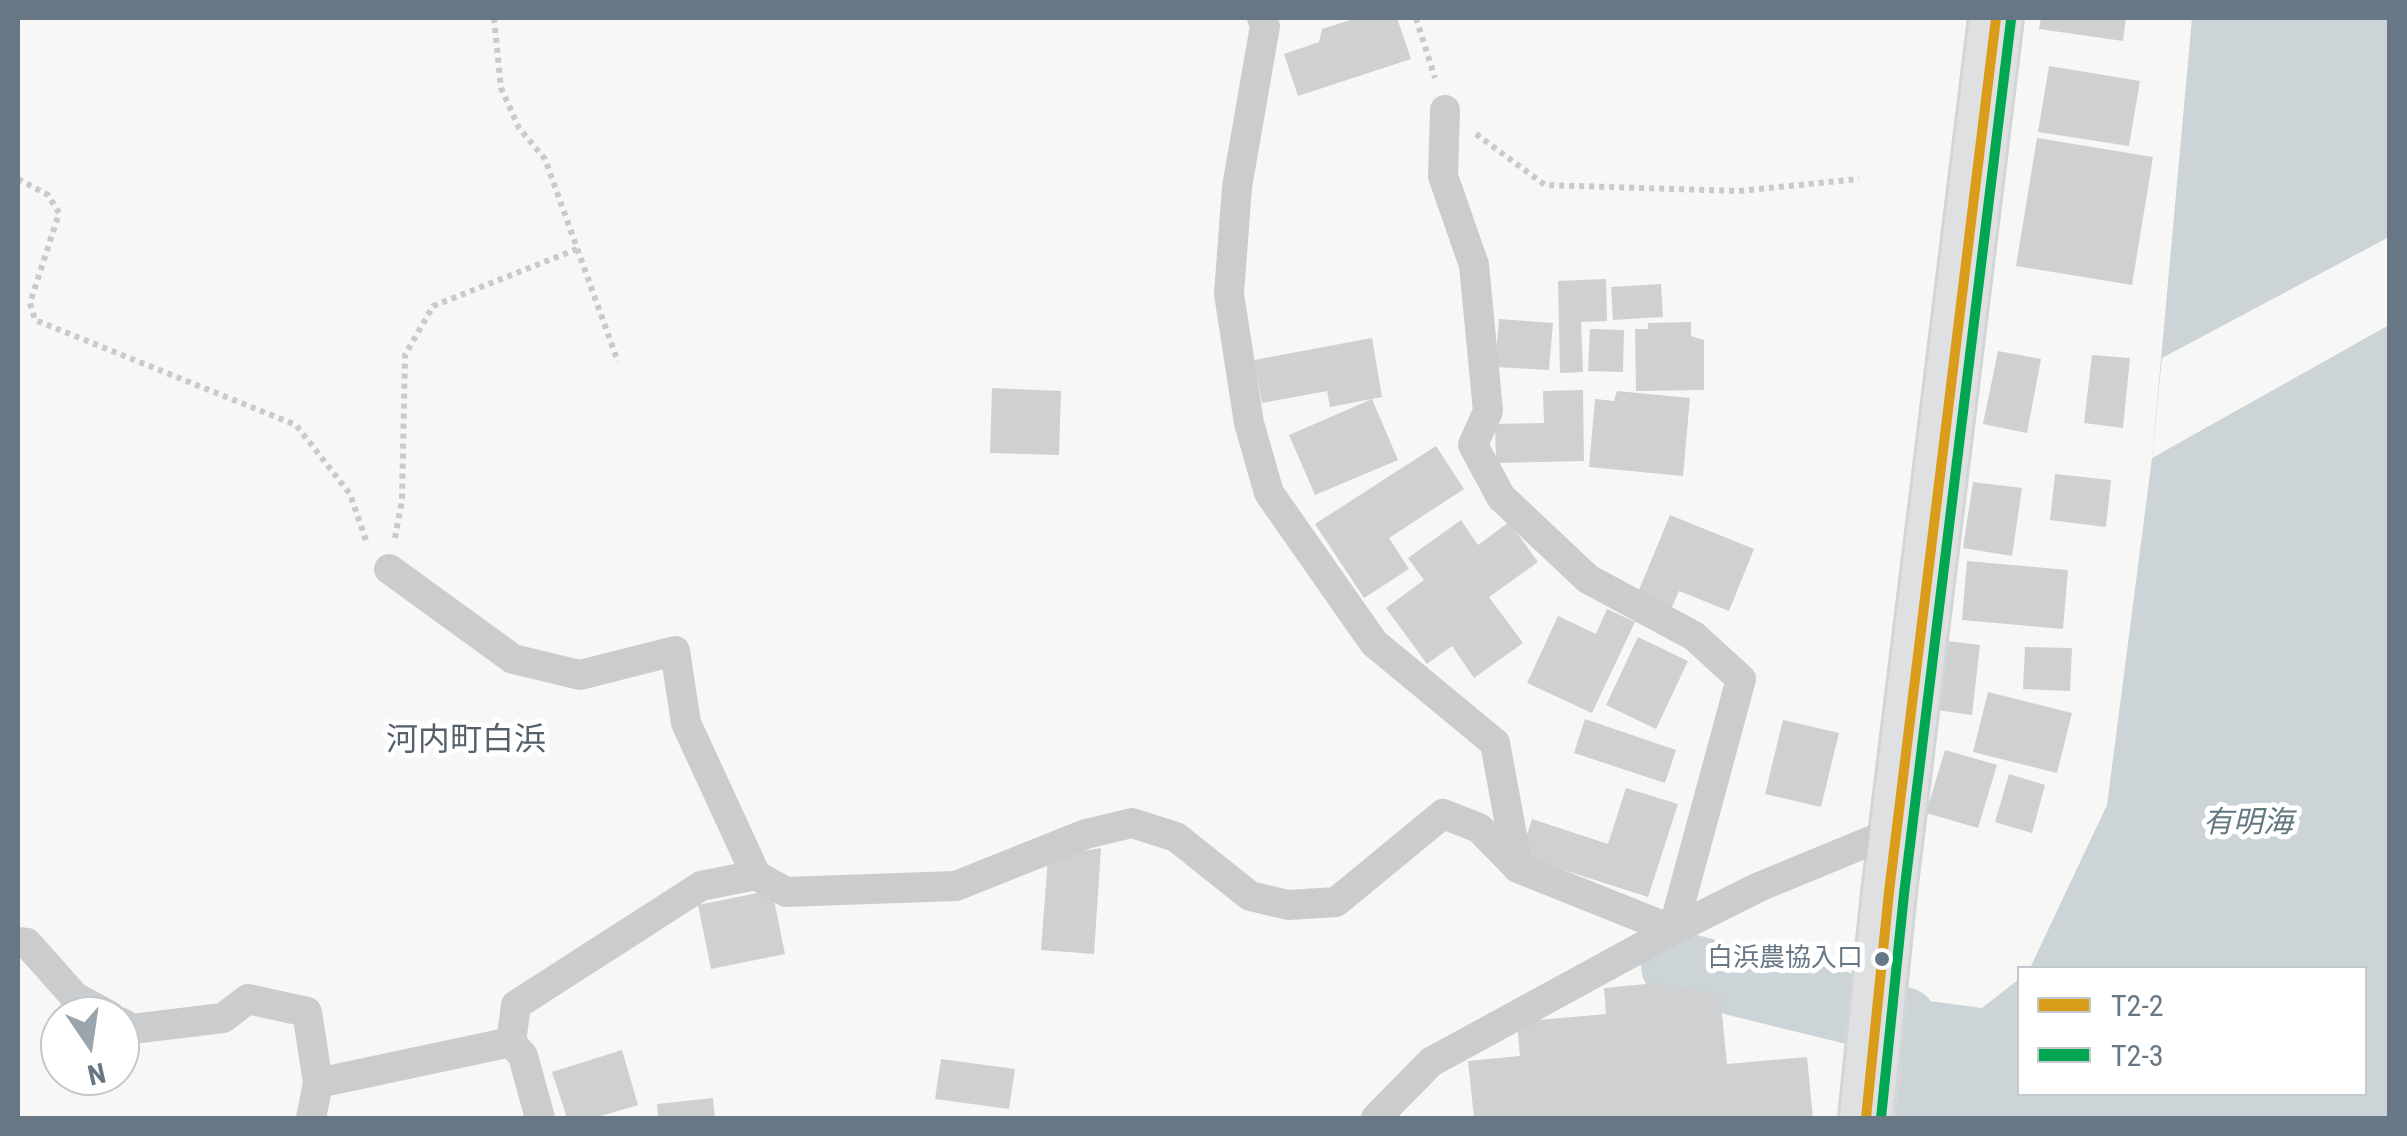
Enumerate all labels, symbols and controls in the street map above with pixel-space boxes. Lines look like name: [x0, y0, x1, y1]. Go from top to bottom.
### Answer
district label: 河内町白浜: [386, 723, 546, 761]
water label: 有明海: [2203, 806, 2293, 842]
place label: 白浜農協入口: [1707, 943, 1863, 975]
marker: 白浜農協入口: [1872, 949, 1892, 969]
legend: [2017, 966, 2367, 1096]
text: T2-2: [2111, 988, 2164, 1023]
north arrow: [40, 996, 140, 1096]
text: T2-3: [2111, 1038, 2164, 1073]
text: N: [84, 1056, 108, 1092]

